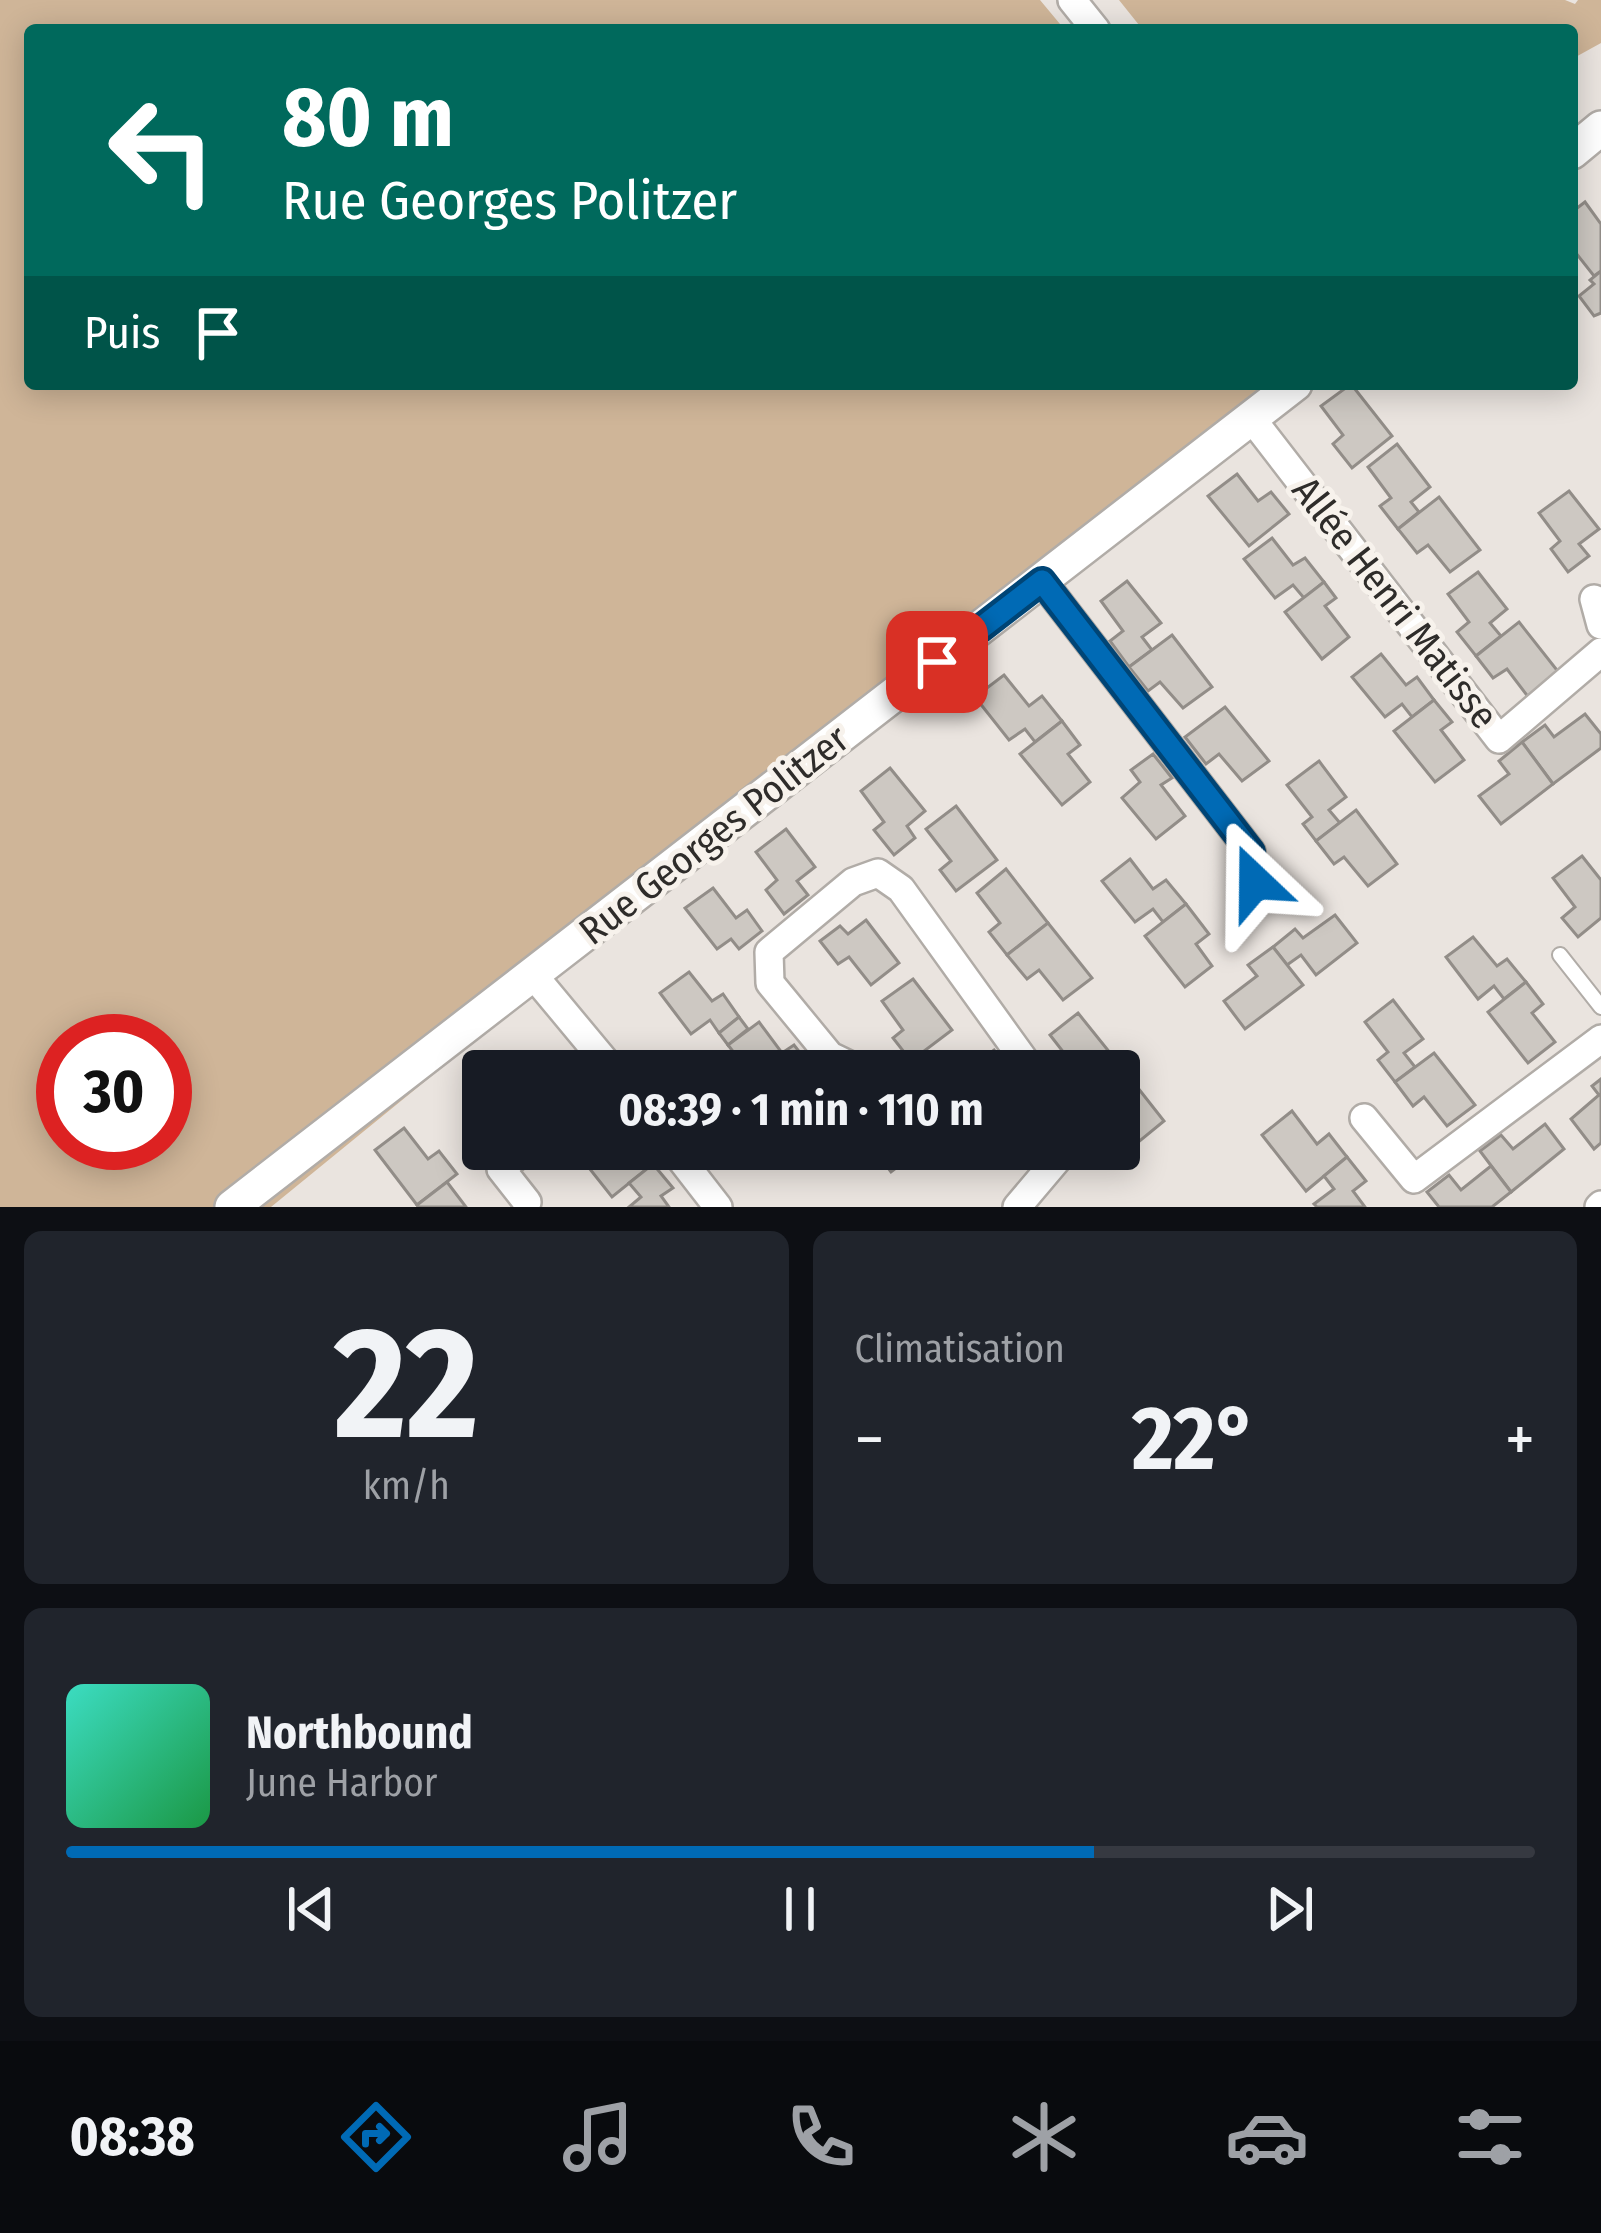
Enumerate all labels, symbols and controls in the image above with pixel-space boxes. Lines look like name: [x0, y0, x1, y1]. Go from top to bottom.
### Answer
text: 80 m: [282, 67, 454, 168]
icon: left: [84, 72, 240, 228]
text: Rue Georges Politzer: [282, 169, 737, 233]
icon: arrive: [185, 300, 251, 366]
text: Puis: [84, 306, 161, 360]
street label: Allée Henri Matisse: [1283, 468, 1507, 738]
pin: [886, 611, 988, 713]
icon: arrive: [904, 629, 970, 695]
street label: Rue Georges Politzer: [570, 715, 858, 954]
position arrow: [1192, 819, 1318, 945]
speed limit sign: 30: [36, 1014, 192, 1170]
text: 08:39 · 1 min · 110 m: [618, 1083, 984, 1137]
text: 22: [334, 1291, 478, 1478]
text: Climatisation: [855, 1326, 1065, 1372]
text: 22°: [1132, 1385, 1257, 1493]
text: −: [855, 1400, 884, 1479]
text: +: [1505, 1400, 1535, 1479]
text: km/h: [363, 1463, 450, 1509]
text: Northbound: [246, 1706, 473, 1760]
text: June Harbor: [246, 1760, 437, 1806]
icon: previous: [278, 1876, 344, 1942]
icon: pause: [767, 1876, 833, 1942]
icon: next: [1257, 1876, 1323, 1942]
icon: directions: [334, 2095, 418, 2179]
icon: music: [556, 2095, 640, 2179]
icon: phone: [779, 2095, 863, 2179]
icon: climate: [1002, 2095, 1086, 2179]
icon: car: [1225, 2095, 1309, 2179]
icon: filters: [1448, 2095, 1532, 2179]
text: 08:38: [69, 2105, 195, 2169]

